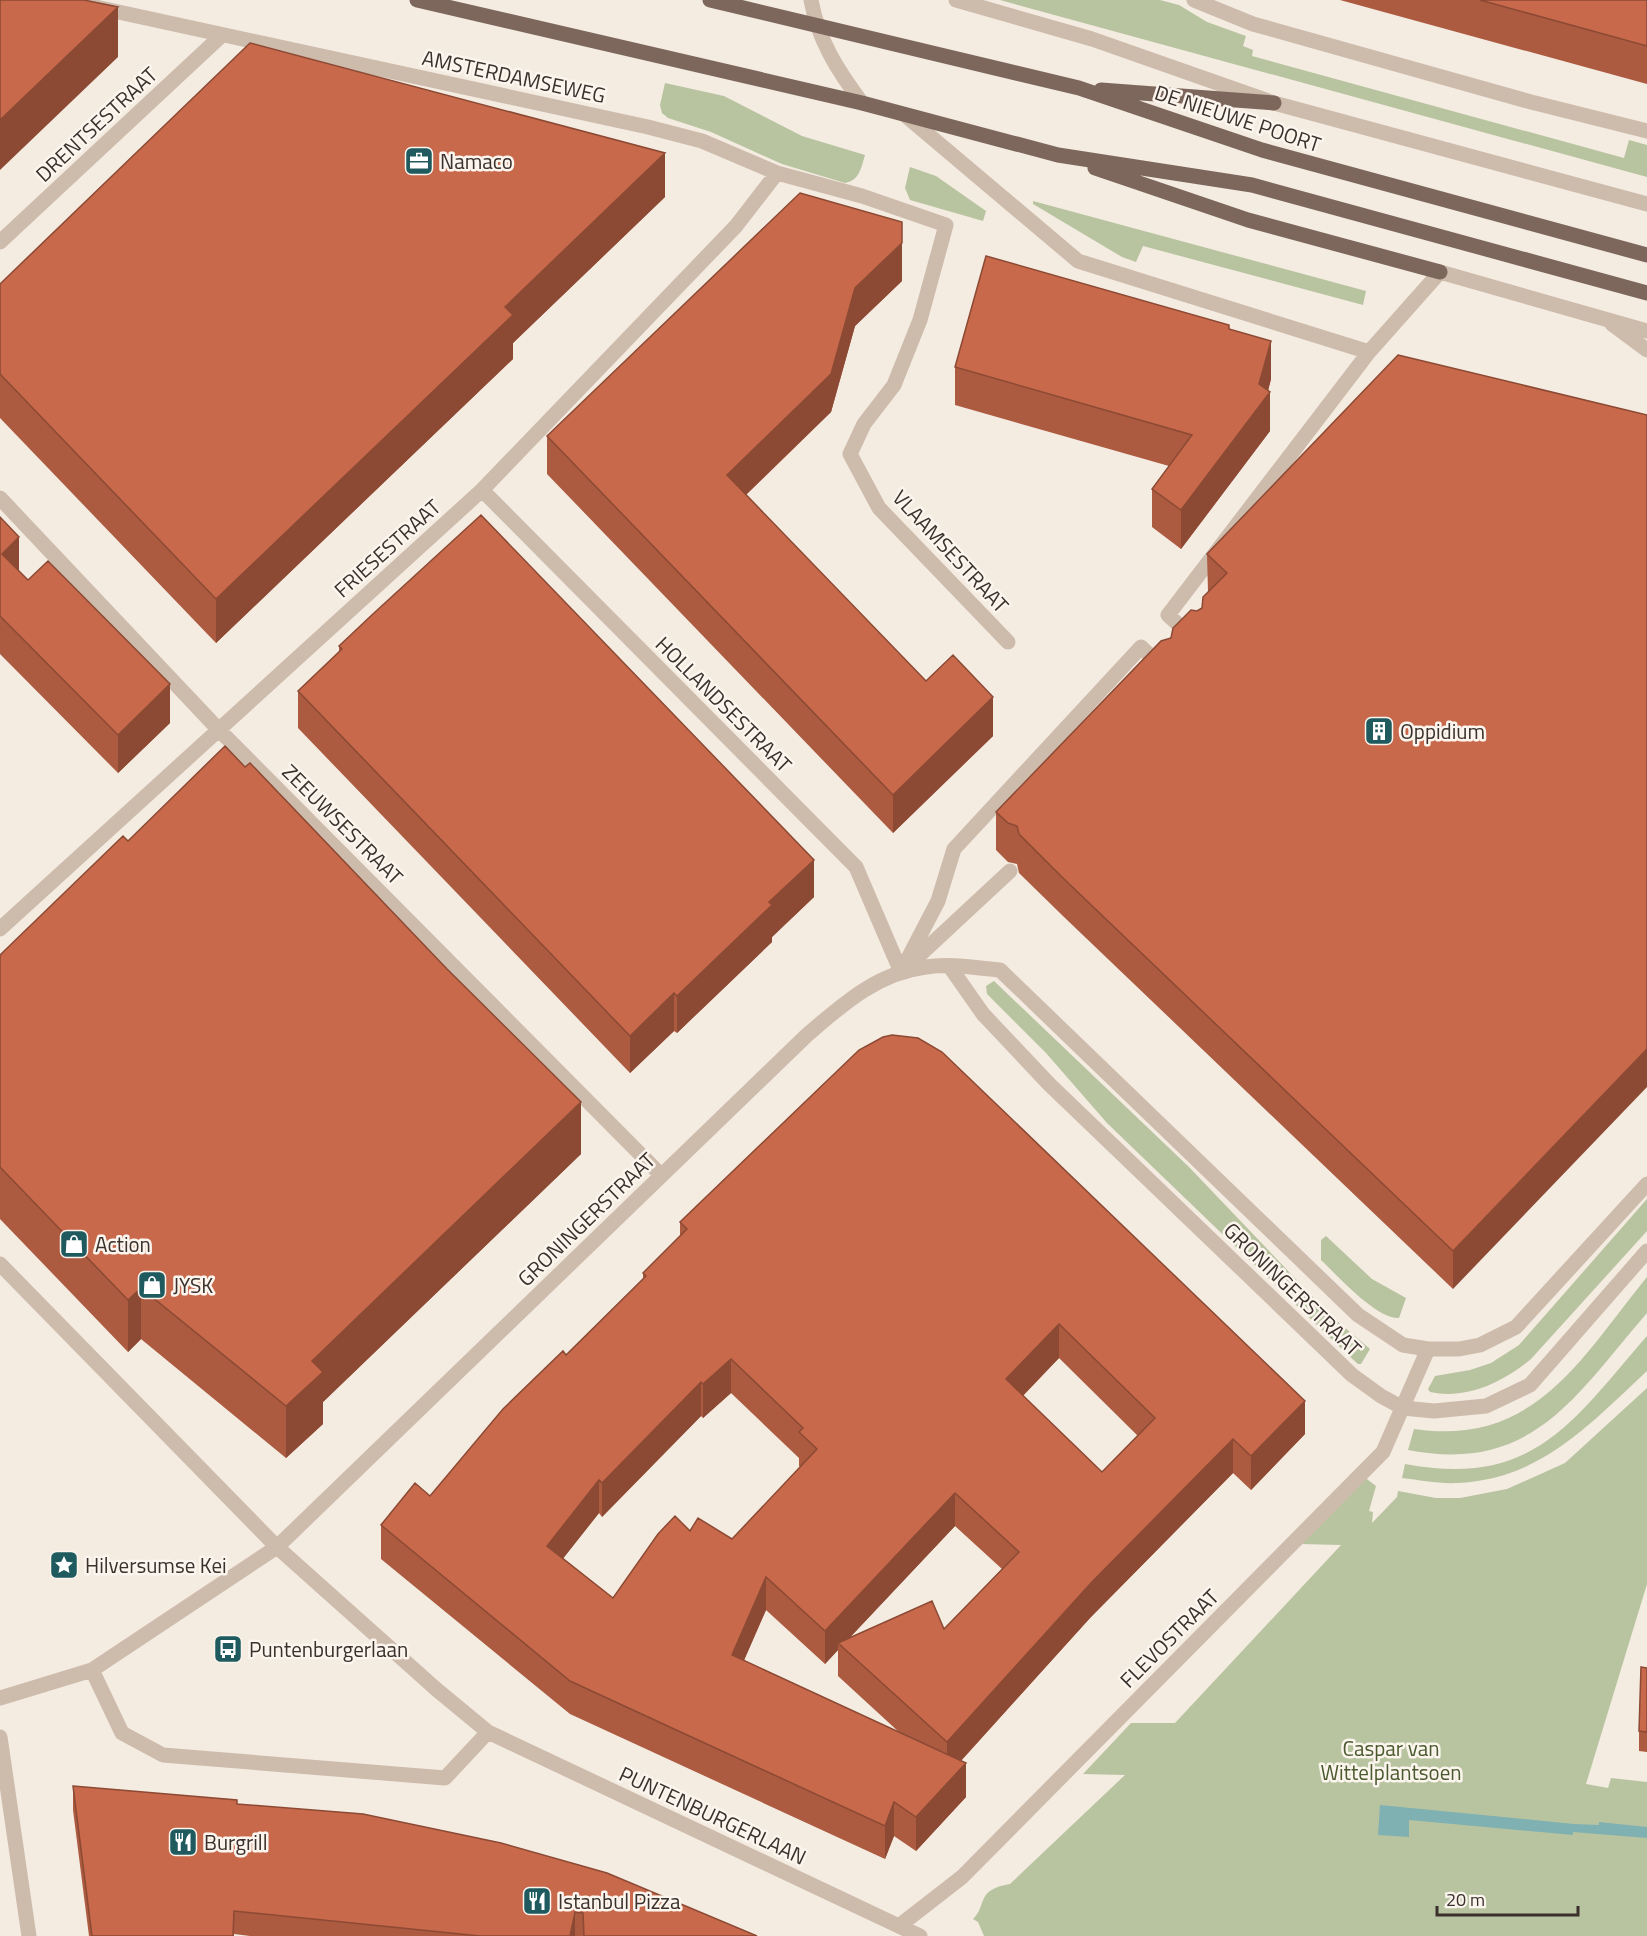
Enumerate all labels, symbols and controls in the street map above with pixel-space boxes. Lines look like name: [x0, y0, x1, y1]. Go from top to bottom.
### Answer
street label: AMSTERDAMSEWEG: [419, 41, 609, 111]
street label: DRENTSESTRAAT: [28, 59, 164, 189]
street label: DE NIEUWE POORT: [1151, 76, 1325, 160]
office icon: Namaco: [403, 145, 435, 177]
place label: Namaco: [440, 145, 513, 177]
street label: VLAAMSESTRAAT: [885, 482, 1017, 620]
street label: FRIESESTRAAT: [327, 491, 447, 605]
street label: HOLLANDSESTRAAT: [648, 628, 800, 780]
building icon: Oppidium: [1363, 715, 1395, 747]
place label: Oppidium: [1400, 715, 1485, 747]
street label: ZEEUWSESTRAAT: [275, 756, 411, 892]
street label: GRONINGERSTRAAT: [510, 1145, 662, 1293]
street label: GRONINGERSTRAAT: [1217, 1215, 1369, 1363]
shop icon: Action: [58, 1228, 90, 1260]
place label: Action: [95, 1228, 151, 1260]
shop icon: JYSK: [136, 1269, 168, 1301]
place label: JYSK: [173, 1269, 213, 1301]
place icon: Hilversumse Kei: [48, 1549, 80, 1581]
place label: Hilversumse Kei: [85, 1549, 227, 1581]
street label: FLEVOSTRAAT: [1112, 1581, 1226, 1695]
bus stop icon: Puntenburgerlaan: [212, 1633, 244, 1665]
place label: Puntenburgerlaan: [249, 1633, 408, 1665]
park label: Caspar van Wittelplantsoen: [1320, 1732, 1462, 1788]
street label: PUNTENBURGERLAAN: [614, 1758, 812, 1872]
restaurant icon: Burgrill: [167, 1826, 199, 1858]
place label: Burgrill: [204, 1826, 268, 1858]
scale bar: [1437, 1879, 1578, 1917]
restaurant icon: Istanbul Pizza: [521, 1885, 553, 1917]
place label: Istanbul Pizza: [558, 1885, 681, 1917]
text: 20 m: [1446, 1886, 1485, 1913]

